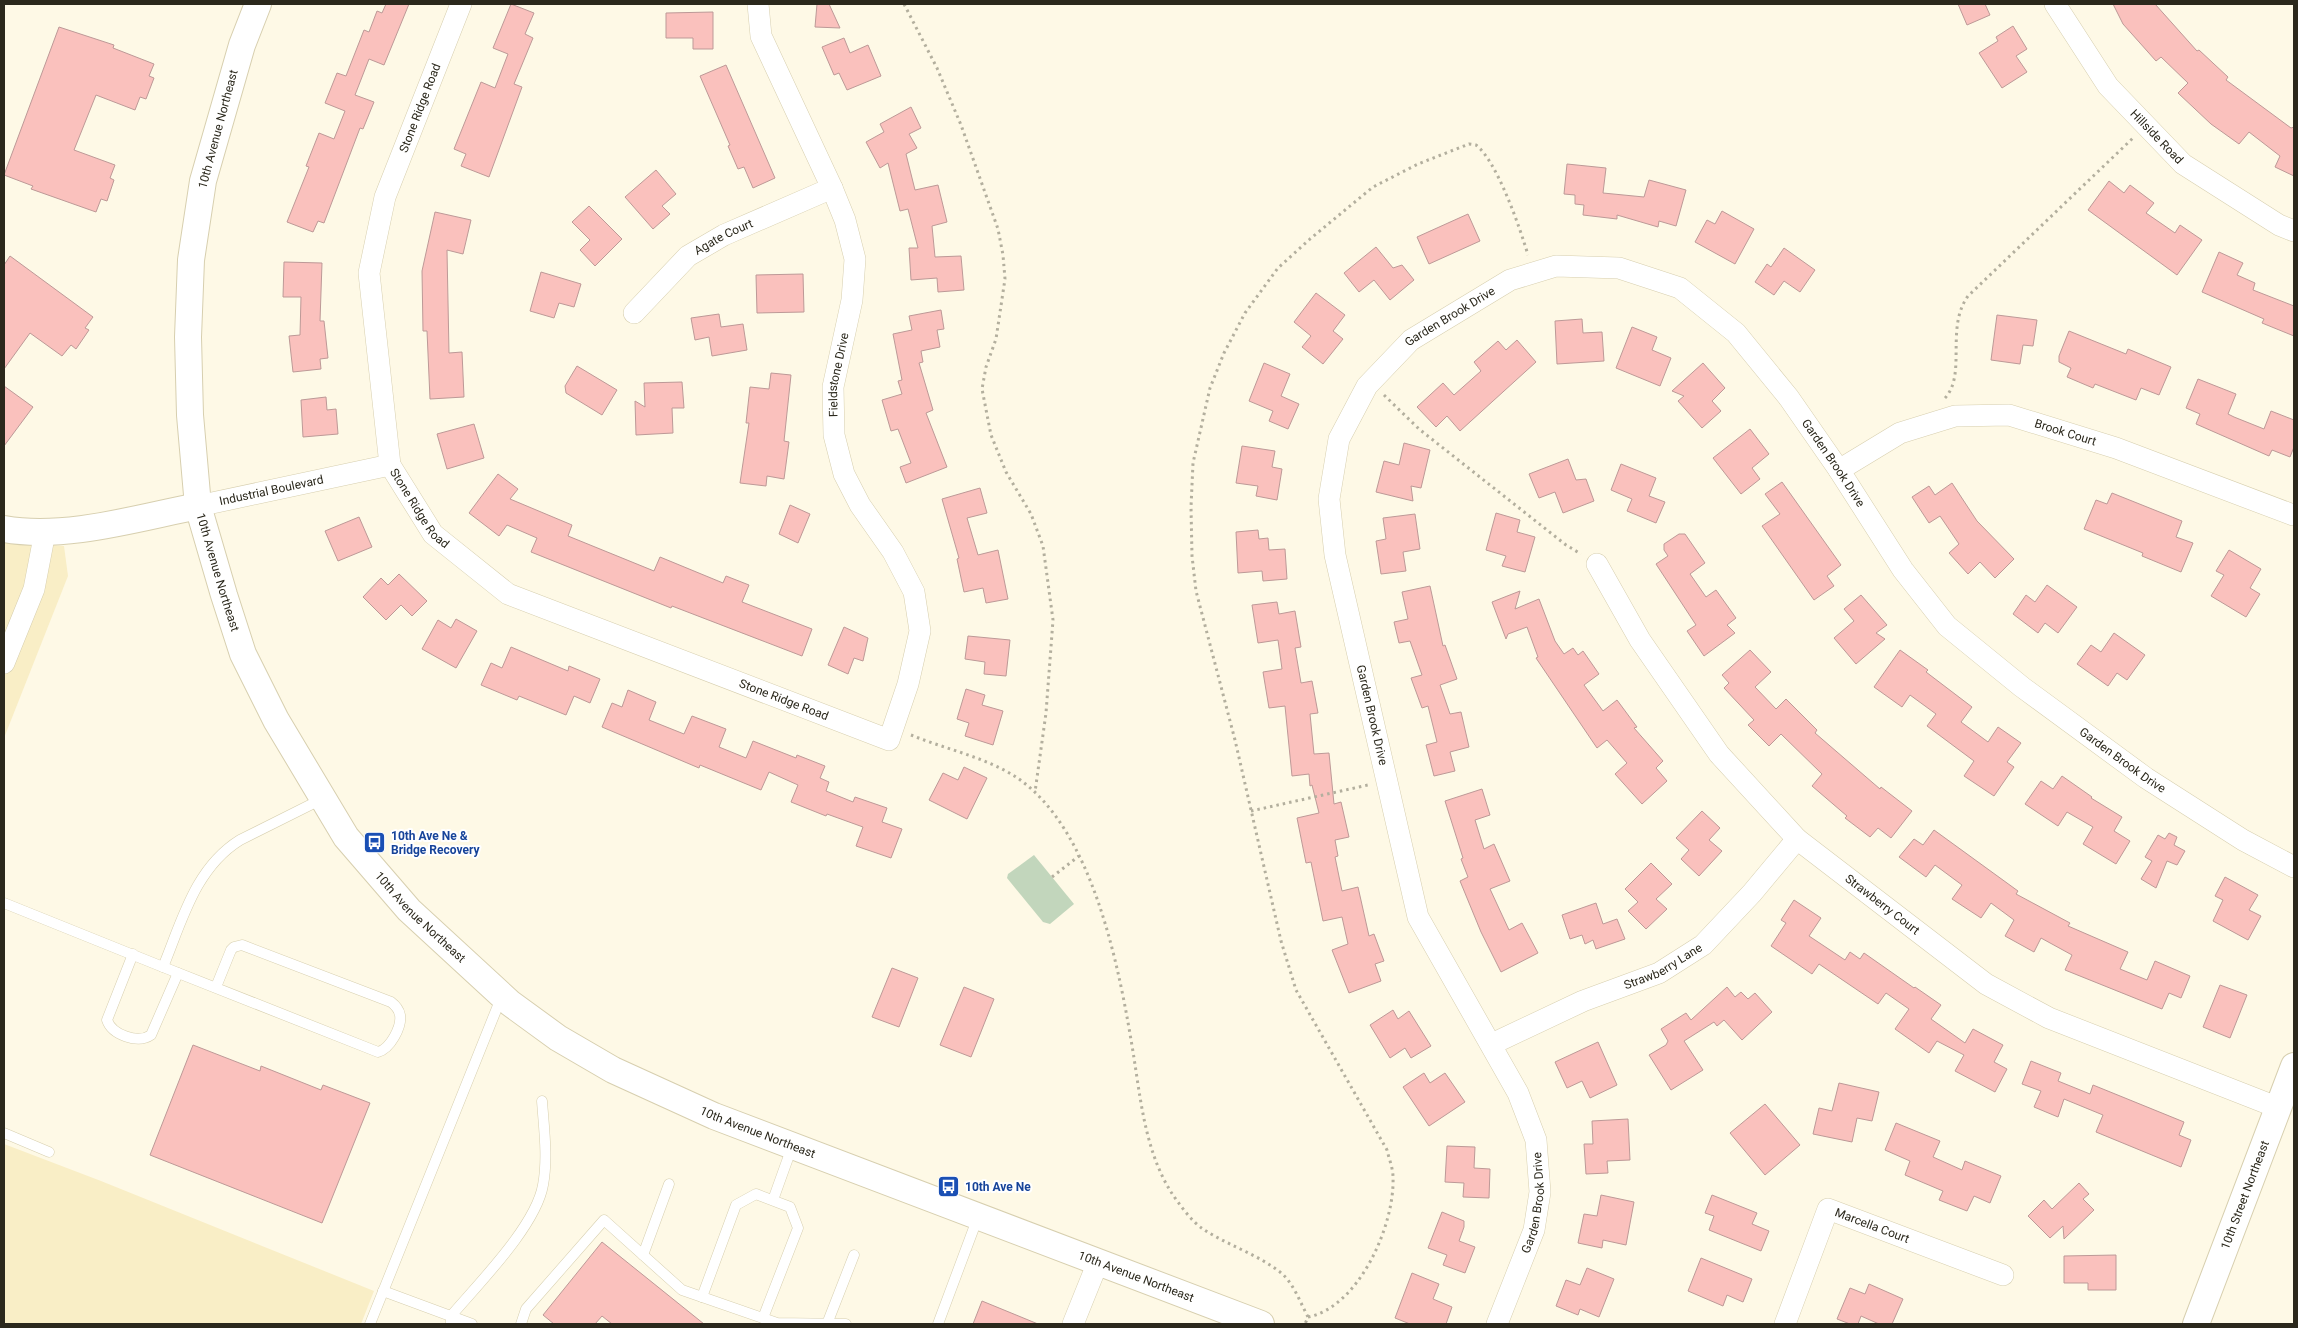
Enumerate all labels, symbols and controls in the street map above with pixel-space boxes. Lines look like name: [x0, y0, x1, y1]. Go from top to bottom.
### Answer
street label: Stone Ridge Road: [397, 61, 443, 155]
street label: 10th Avenue Northeast: [195, 68, 241, 190]
street label: Hillside Road: [2127, 107, 2186, 167]
street label: Agate Court: [692, 216, 755, 258]
street label: Garden Brook Drive: [1402, 284, 1497, 349]
street label: Fieldstone Drive: [826, 331, 852, 417]
street label: Garden Brook Drive: [1799, 416, 1868, 509]
street label: Brook Court: [2033, 416, 2098, 449]
street label: Stone Ridge Road: [387, 466, 452, 551]
street label: Industrial Boulevard: [218, 472, 325, 508]
street label: 10th Avenue Northeast: [193, 512, 242, 633]
street label: Garden Brook Drive: [1354, 663, 1390, 767]
street label: Stone Ridge Road: [737, 676, 831, 723]
street label: Garden Brook Drive: [2077, 725, 2168, 796]
place label: 10th Ave Ne & Bridge Recovery: [391, 829, 480, 857]
bus stop icon: 10th Ave Ne & Bridge Recovery: [363, 831, 387, 855]
street label: 10th Avenue Northeast: [372, 869, 468, 965]
street label: Strawberry Court: [1842, 872, 1922, 938]
street label: Strawberry Lane: [1622, 940, 1705, 992]
street label: 10th Avenue Northeast: [698, 1104, 817, 1161]
street label: 10th Street Northeast: [2218, 1139, 2272, 1251]
street label: Garden Brook Drive: [1519, 1152, 1547, 1255]
bus stop icon: 10th Ave Ne: [937, 1175, 961, 1199]
place label: 10th Ave Ne: [965, 1180, 1031, 1194]
street label: Marcella Court: [1833, 1205, 1911, 1246]
street label: 10th Avenue Northeast: [1076, 1248, 1196, 1305]

